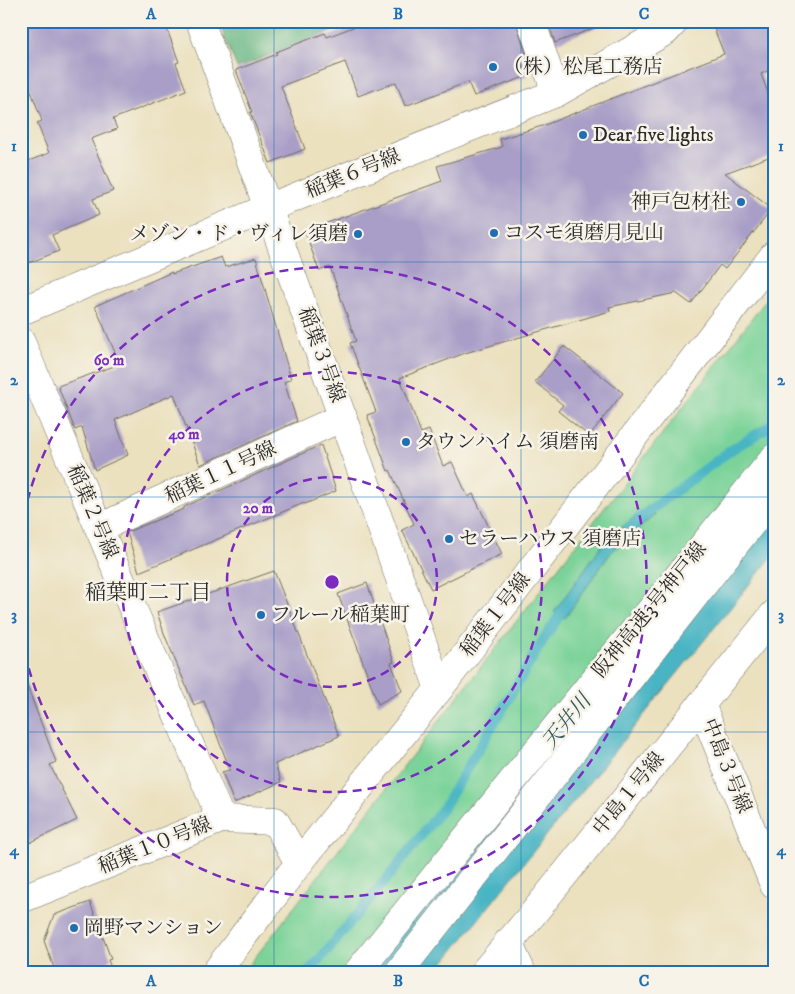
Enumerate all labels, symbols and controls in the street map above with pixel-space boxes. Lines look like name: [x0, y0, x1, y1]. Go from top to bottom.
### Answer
text: A: [145, 4, 157, 24]
text: B: [393, 4, 403, 24]
text: C: [639, 4, 649, 24]
place label: （株）松尾工務店: [503, 55, 663, 80]
marker: （株）松尾工務店: [487, 61, 499, 73]
place label: Dear five lights: [593, 123, 714, 148]
marker: Dear five lights: [577, 129, 589, 141]
text: 1: [11, 136, 17, 156]
text: 1: [778, 136, 784, 156]
street label: 稲葉６号線: [302, 144, 404, 204]
place label: 神戸包材社: [631, 190, 731, 215]
marker: 神戸包材社: [735, 196, 747, 208]
place label: コスモ須磨月見山: [504, 221, 664, 246]
place label: メゾン・ド・ヴィレ須磨: [130, 222, 348, 247]
marker: コスモ須磨月見山: [488, 227, 500, 239]
marker: メゾン・ド・ヴィレ須磨: [352, 228, 364, 240]
street label: 稲葉３号線: [292, 304, 350, 406]
text: 60 m: [94, 351, 125, 370]
text: 2: [10, 370, 19, 390]
text: 2: [777, 370, 786, 390]
text: 40 m: [167, 425, 200, 444]
place label: タウンハイム 須磨南: [416, 430, 599, 455]
street label: 稲葉１１号線: [161, 436, 281, 510]
marker: タウンハイム 須磨南: [400, 436, 412, 448]
street label: 稲葉２号線: [61, 461, 123, 563]
text: 20 m: [243, 499, 274, 518]
place label: セラーハウス 須磨店: [459, 527, 642, 552]
marker: セラーハウス 須磨店: [443, 533, 455, 545]
street label: 阪神高速3号神戸線: [588, 537, 712, 683]
street label: 稲葉１号線: [455, 568, 537, 662]
centre of rings: [323, 573, 341, 591]
district label: 稲葉町二丁目: [85, 580, 211, 606]
place label: フルール稲葉町: [271, 603, 410, 628]
text: 3: [11, 605, 17, 625]
text: 3: [778, 605, 784, 625]
marker: フルール稲葉町: [255, 609, 267, 621]
water label: 天井川: [537, 688, 598, 755]
street label: 中島３号線: [696, 715, 756, 817]
street label: 中島１号線: [588, 747, 670, 841]
street label: 稲葉１０号線: [95, 812, 215, 880]
text: 4: [8, 840, 19, 860]
text: 4: [775, 840, 786, 860]
place label: 岡野マンション: [84, 916, 223, 941]
marker: 岡野マンション: [68, 922, 80, 934]
text: A: [145, 971, 157, 991]
text: B: [393, 971, 403, 991]
text: C: [639, 971, 649, 991]

